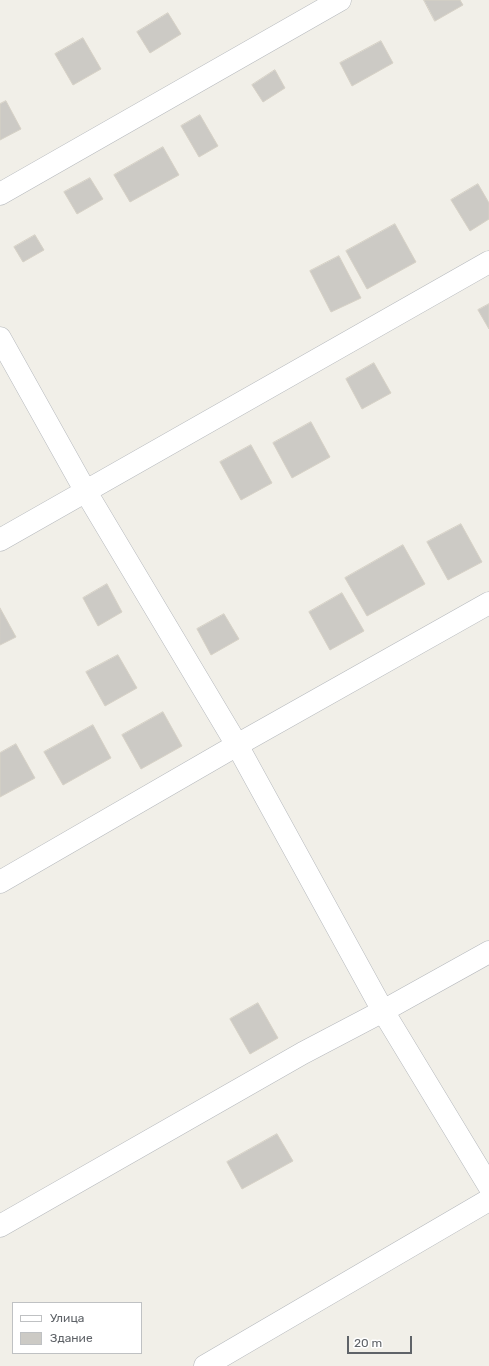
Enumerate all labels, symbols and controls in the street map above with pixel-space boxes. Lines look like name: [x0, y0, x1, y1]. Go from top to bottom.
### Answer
legend: [12, 1302, 142, 1354]
text: Улица: [50, 1311, 84, 1325]
scale bar: [349, 1328, 414, 1354]
text: Здание: [50, 1331, 93, 1345]
text: 20 m: [354, 1336, 382, 1350]

